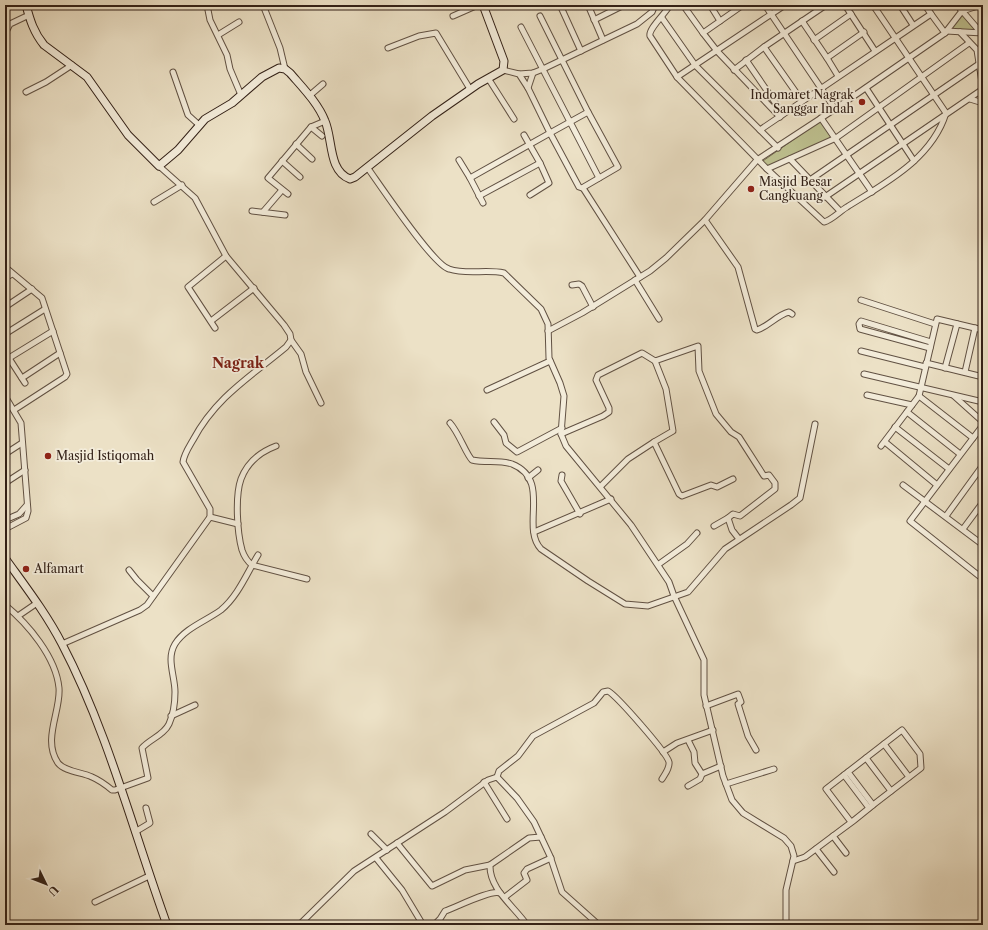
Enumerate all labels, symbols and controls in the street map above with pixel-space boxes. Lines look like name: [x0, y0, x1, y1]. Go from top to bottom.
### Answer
place label: Indomaret Nagrak Sanggar Indah: [750, 87, 855, 116]
marker: Indomaret Nagrak Sanggar Indah: [857, 97, 867, 107]
place label: Masjid Besar Cangkuang: [759, 174, 832, 203]
marker: Masjid Besar Cangkuang: [746, 184, 756, 194]
district label: Nagrak: [212, 354, 265, 372]
place label: Masjid Istiqomah: [56, 448, 155, 463]
marker: Masjid Istiqomah: [43, 451, 53, 461]
place label: Alfamart: [33, 561, 85, 576]
marker: Alfamart: [21, 564, 31, 574]
north arrow: [26, 864, 66, 904]
text: U: [45, 883, 61, 899]

